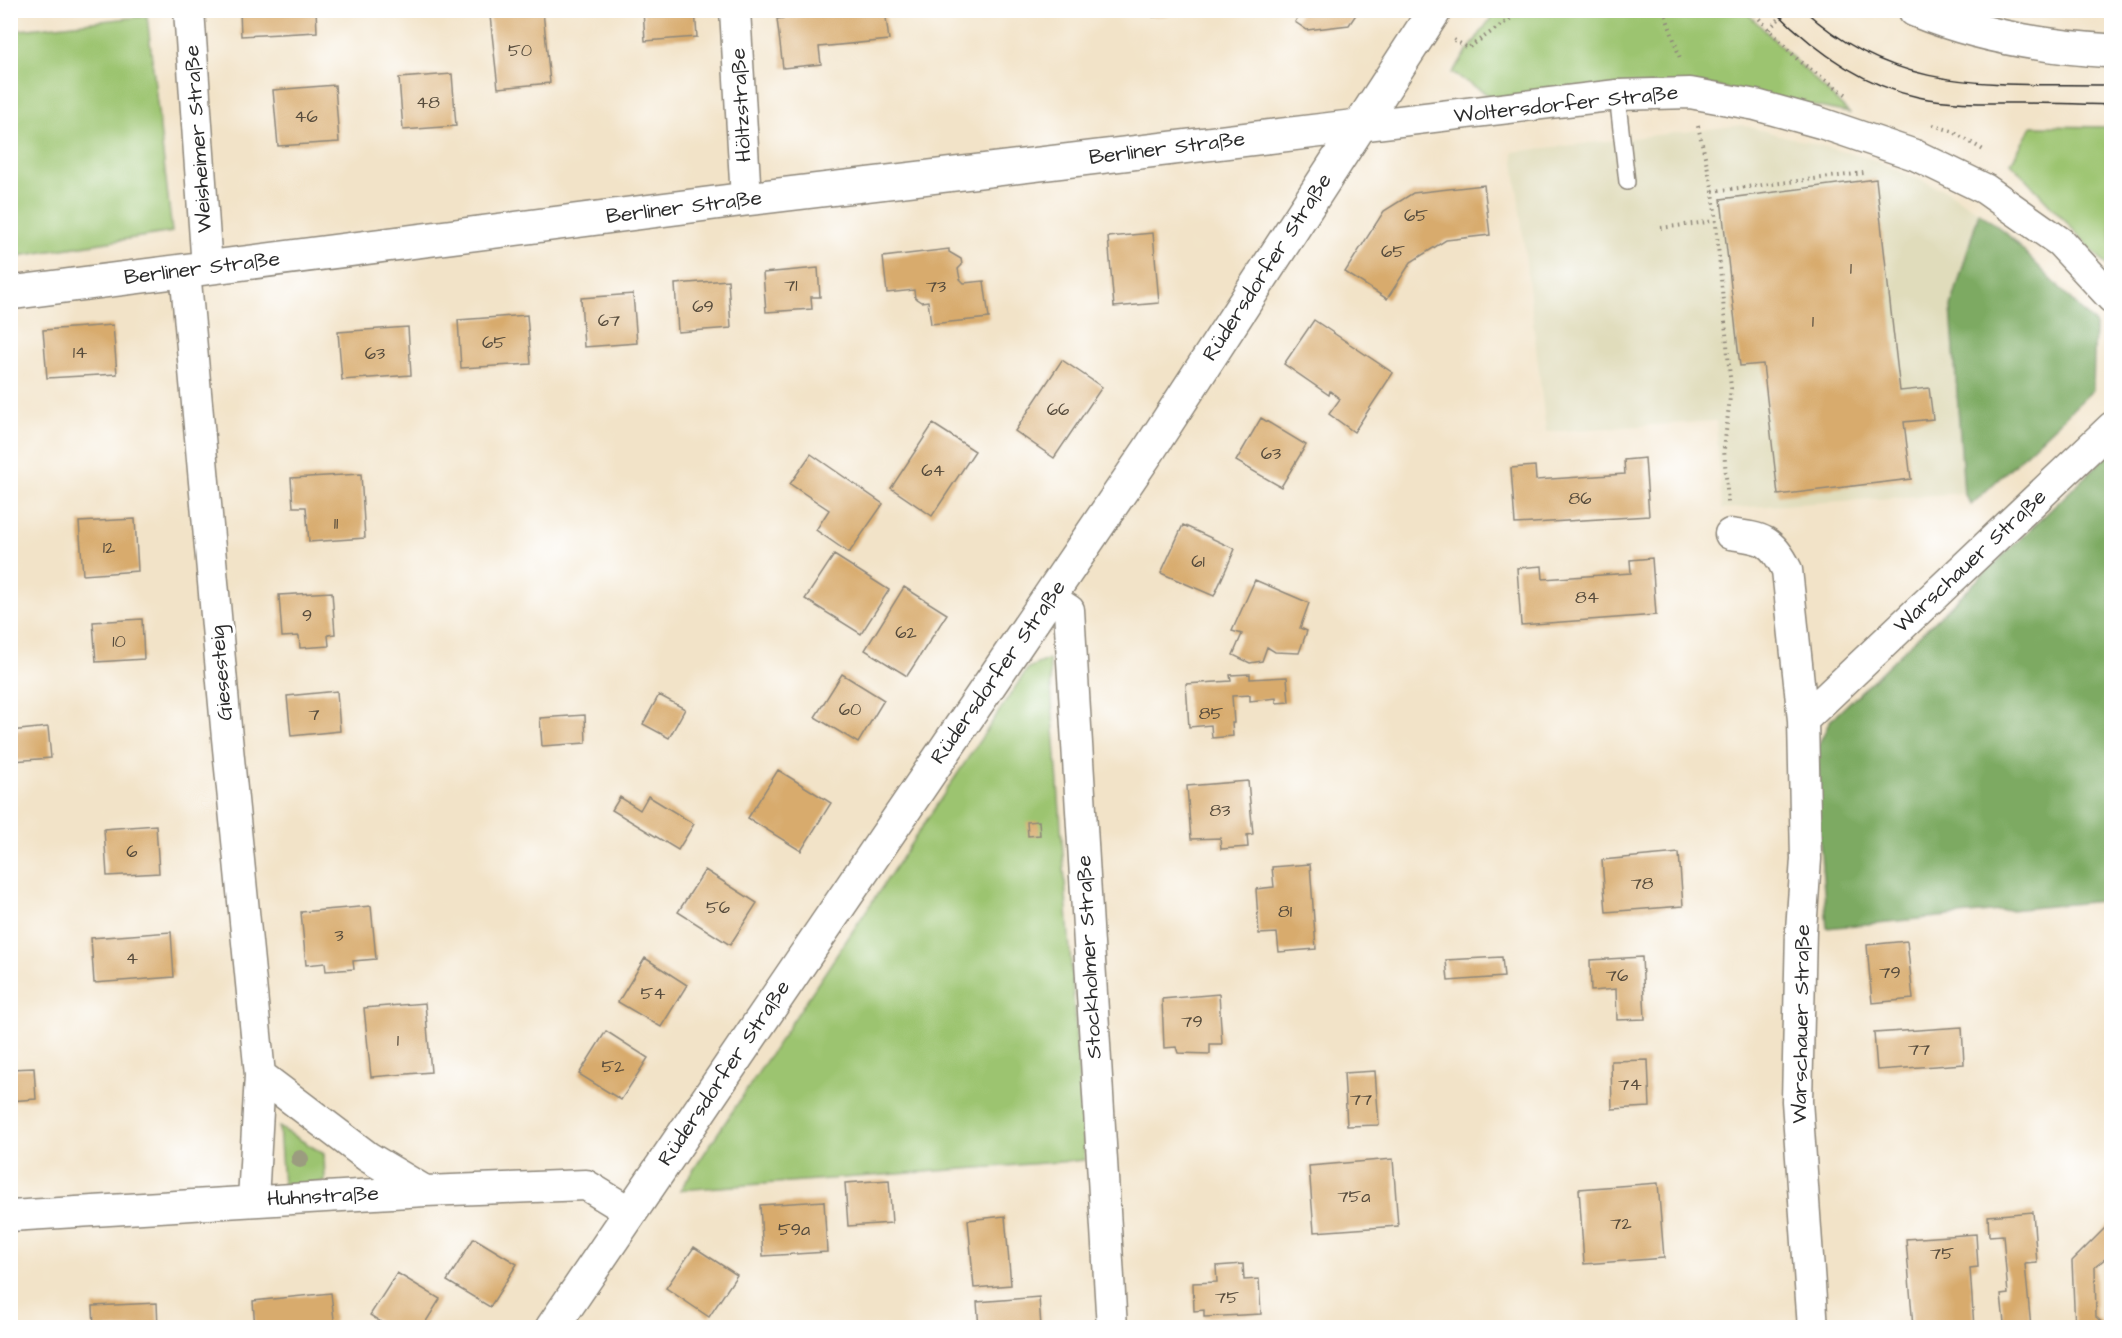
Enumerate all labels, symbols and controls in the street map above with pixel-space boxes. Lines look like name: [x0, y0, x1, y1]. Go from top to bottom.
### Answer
house number: 50: [508, 38, 532, 63]
street label: Weisheimer Straße: [177, 44, 219, 234]
street label: Höltzstraße: [724, 47, 758, 163]
street label: Woltersdorfer Straße: [1452, 78, 1680, 130]
house number: 48: [416, 90, 440, 115]
house number: 46: [294, 104, 318, 129]
street label: Berliner Straße: [1087, 124, 1247, 172]
street label: Rüdersdorfer Straße: [1195, 168, 1339, 366]
street label: Berliner Straße: [604, 183, 764, 231]
house number: 65: [1404, 203, 1428, 228]
house number: 65: [1381, 239, 1405, 264]
street label: Berliner Straße: [122, 244, 282, 292]
house number: 1: [1850, 256, 1852, 281]
house number: 71: [784, 273, 798, 298]
house number: 73: [926, 274, 946, 299]
house number: 69: [692, 294, 714, 319]
house number: 67: [598, 308, 620, 333]
house number: 1: [1812, 309, 1814, 334]
house number: 65: [482, 330, 506, 355]
house number: 14: [73, 340, 87, 365]
house number: 63: [365, 341, 385, 366]
house number: 66: [1047, 397, 1069, 422]
house number: 63: [1261, 441, 1281, 466]
house number: 64: [921, 458, 945, 483]
street label: Warschauer Straße: [1887, 482, 2053, 640]
house number: 86: [1569, 486, 1591, 511]
house number: 11: [334, 511, 338, 536]
house number: 12: [103, 535, 116, 560]
house number: 61: [1191, 549, 1205, 574]
street label: Rüdersdorfer Straße: [923, 574, 1073, 770]
house number: 84: [1575, 585, 1599, 610]
house number: 9: [302, 603, 312, 628]
house number: 62: [895, 620, 917, 645]
street label: Giesesteig: [202, 624, 242, 722]
house number: 10: [112, 629, 126, 654]
house number: 60: [839, 697, 861, 722]
house number: 85: [1199, 701, 1223, 726]
house number: 7: [308, 702, 320, 727]
house number: 83: [1210, 798, 1230, 823]
house number: 6: [126, 839, 138, 864]
street label: Stockholmer Straße: [1069, 855, 1109, 1059]
house number: 78: [1631, 871, 1654, 896]
house number: 56: [706, 895, 730, 920]
house number: 81: [1278, 899, 1292, 924]
house number: 3: [334, 923, 344, 948]
street label: Warschauer Straße: [1785, 924, 1817, 1124]
house number: 4: [126, 946, 138, 971]
house number: 79: [1879, 960, 1901, 985]
house number: 76: [1606, 963, 1628, 988]
street label: Rüdersdorfer Straße: [651, 974, 797, 1172]
house number: 54: [641, 981, 666, 1006]
house number: 79: [1181, 1009, 1203, 1034]
house number: 1: [397, 1028, 399, 1053]
house number: 77: [1908, 1037, 1930, 1062]
house number: 52: [601, 1054, 625, 1079]
house number: 74: [1618, 1072, 1642, 1097]
house number: 77: [1350, 1087, 1372, 1112]
street label: Huhnstraße: [266, 1179, 380, 1213]
house number: 75a: [1338, 1184, 1370, 1209]
house number: 72: [1610, 1211, 1632, 1236]
house number: 59a: [778, 1217, 810, 1242]
house number: 75: [1930, 1241, 1954, 1266]
house number: 75: [1215, 1285, 1239, 1310]

